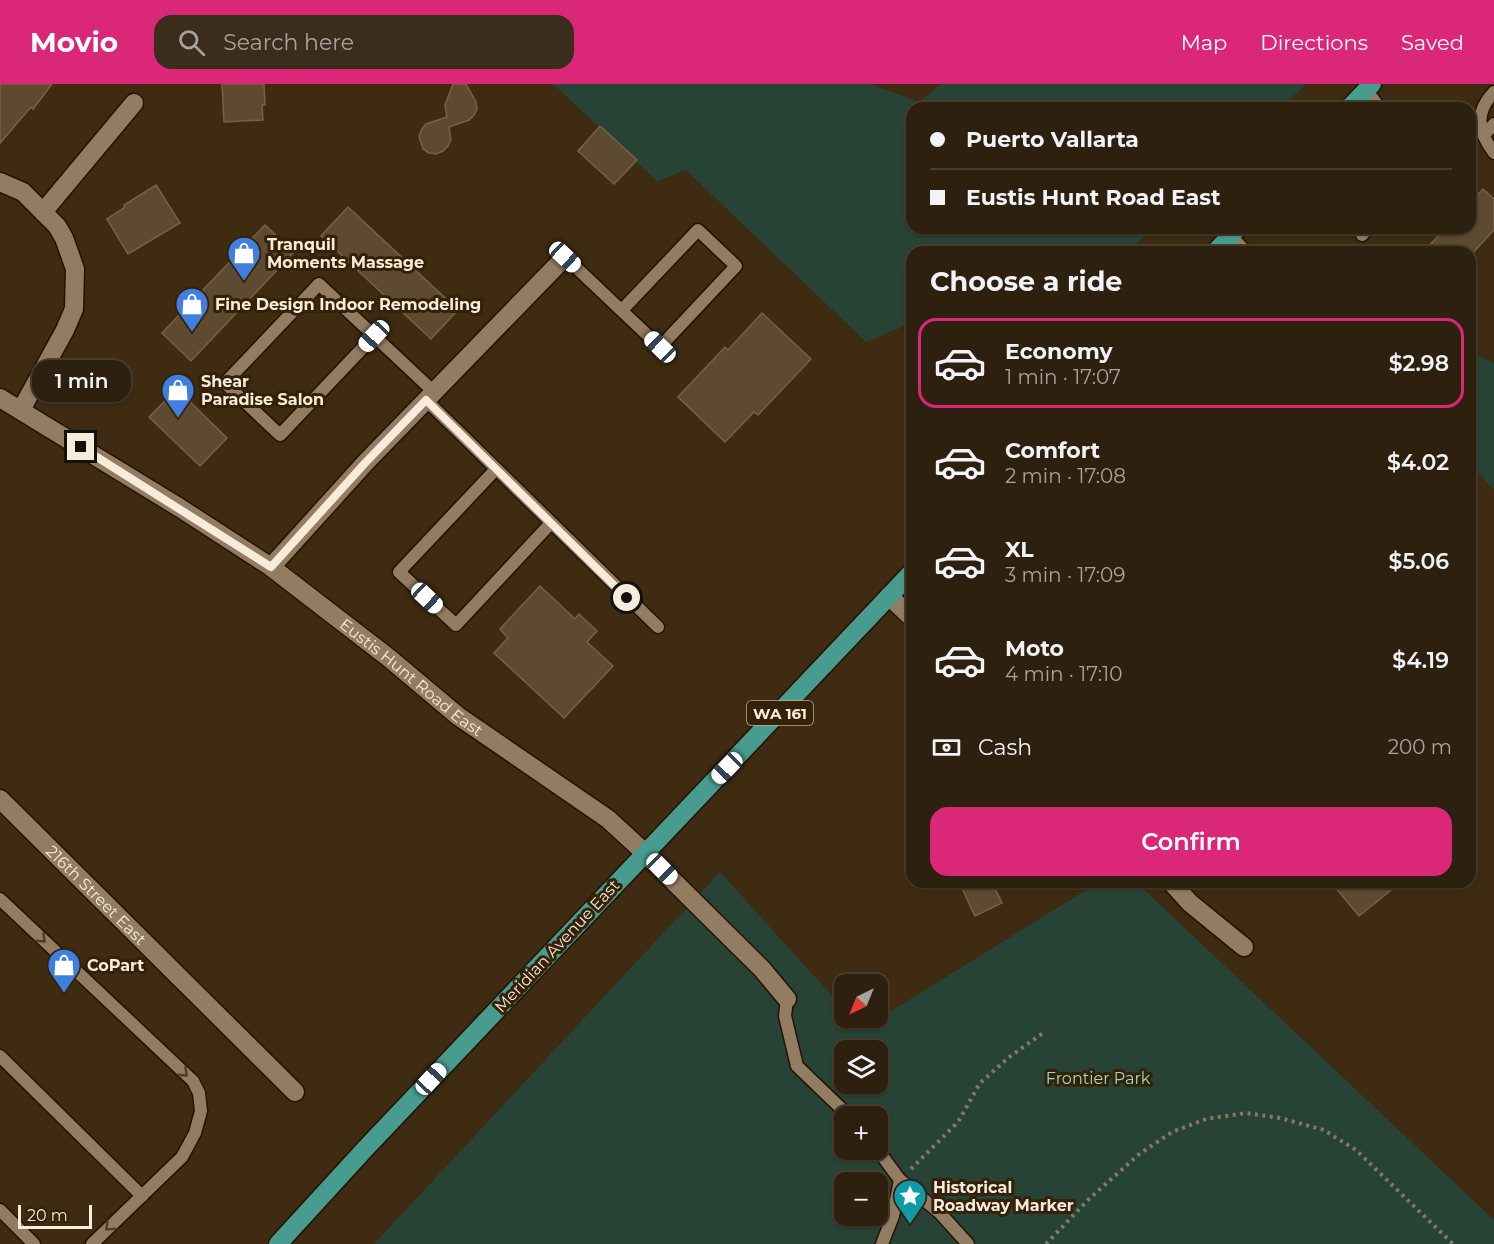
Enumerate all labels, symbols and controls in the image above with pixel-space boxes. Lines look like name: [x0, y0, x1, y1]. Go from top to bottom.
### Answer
search box: [154, 15, 574, 69]
text: Movio: [30, 25, 118, 59]
icon: search: [175, 26, 208, 59]
text: Search here: [223, 29, 354, 56]
text: Map: [1181, 30, 1227, 55]
text: Directions: [1260, 30, 1368, 55]
text: Saved: [1401, 30, 1464, 55]
text: Puerto Vallarta: [966, 126, 1139, 153]
text: Eustis Hunt Road East: [966, 184, 1220, 211]
shop icon: Tranquil Moments Massage: [226, 235, 262, 282]
place label: Tranquil Moments Massage: [267, 235, 424, 272]
car: [546, 238, 584, 276]
text: Choose a ride: [930, 265, 1122, 298]
shop icon: Fine Design Indoor Remodeling: [174, 286, 210, 333]
place label: Fine Design Indoor Remodeling: [215, 295, 481, 314]
car: [355, 317, 393, 355]
car: [641, 328, 679, 366]
icon: car: [933, 336, 987, 390]
text: Economy: [1005, 338, 1113, 365]
text: $2.98: [1389, 350, 1449, 377]
callout: 1 min: [32, 360, 130, 402]
text: 1 min · 17:07: [1005, 365, 1121, 389]
text: 1 min: [55, 369, 108, 393]
shop icon: Shear Paradise Salon: [160, 372, 196, 419]
place label: Shear Paradise Salon: [201, 372, 324, 409]
route end: [67, 433, 94, 460]
icon: car: [933, 435, 987, 489]
text: Comfort: [1005, 437, 1100, 464]
text: $4.02: [1387, 449, 1449, 476]
text: 2 min · 17:08: [1005, 464, 1126, 488]
icon: car: [933, 534, 987, 588]
text: XL: [1005, 536, 1034, 563]
text: $5.06: [1389, 548, 1449, 575]
text: 3 min · 17:09: [1005, 563, 1125, 587]
car: [408, 579, 446, 617]
route start: [613, 584, 640, 611]
street label: Eustis Hunt Road East: [336, 614, 487, 740]
icon: car: [933, 633, 987, 687]
text: Moto: [1005, 635, 1064, 662]
text: $4.19: [1392, 647, 1449, 674]
text: 4 min · 17:10: [1005, 662, 1122, 686]
road number: WA 161: [747, 701, 813, 725]
icon: cash: [930, 731, 963, 764]
text: Cash: [978, 734, 1032, 761]
text: 200 m: [1388, 735, 1452, 759]
car: [708, 749, 746, 787]
button: Confirm: [930, 807, 1452, 876]
street label: 216th Street East: [43, 841, 151, 949]
car: [643, 850, 681, 888]
street label: Meridian Avenue East: [491, 876, 624, 1016]
one-way arrow: [36, 932, 46, 943]
shop icon: CoPart: [46, 947, 82, 994]
place label: CoPart: [87, 956, 144, 975]
north arrow: [834, 974, 888, 1028]
map controls: [834, 974, 888, 1226]
button: layers: [834, 1040, 888, 1094]
car: [412, 1060, 450, 1098]
one-way arrow: [177, 1066, 188, 1077]
park label: Frontier Park: [1046, 1069, 1151, 1088]
button: +: [834, 1106, 888, 1160]
button: −: [834, 1172, 888, 1226]
place icon: Historical Roadway Marker: [892, 1178, 928, 1225]
place label: Historical Roadway Marker: [933, 1178, 1074, 1215]
scale bar: [18, 1202, 92, 1230]
text: 20 m: [27, 1206, 68, 1225]
one-way arrow: [106, 1220, 116, 1231]

